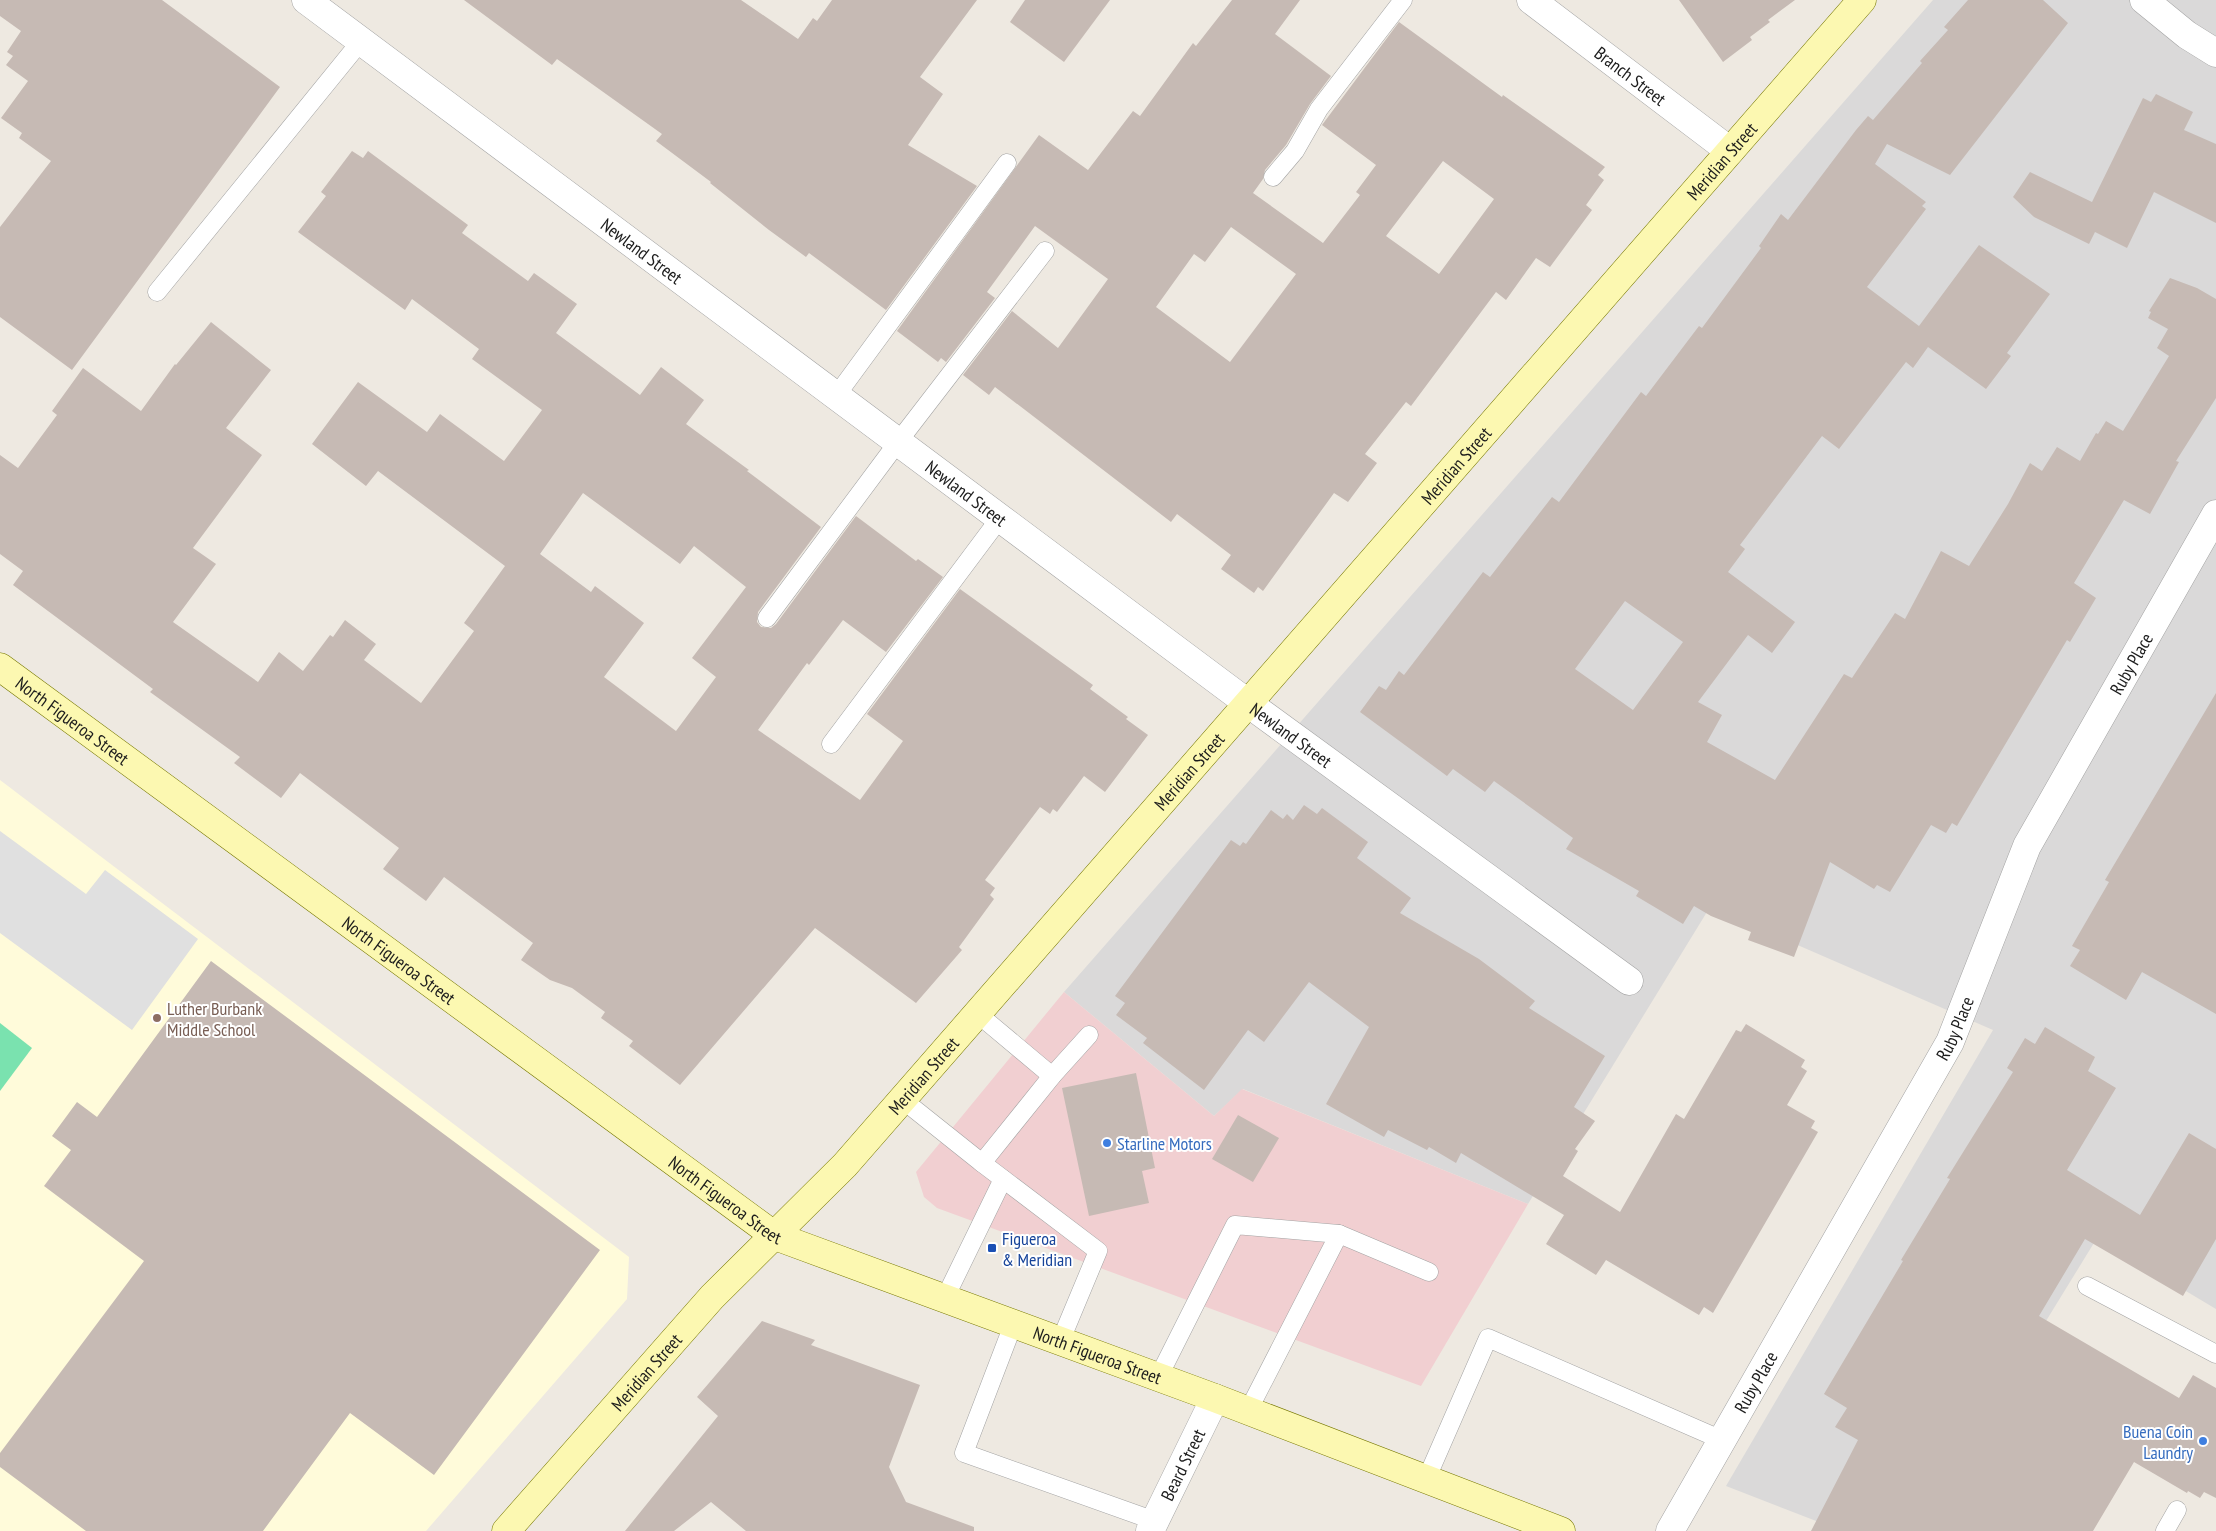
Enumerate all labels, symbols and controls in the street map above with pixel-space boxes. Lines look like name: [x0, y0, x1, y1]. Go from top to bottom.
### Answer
street label: Branch Street: [1590, 41, 1671, 110]
street label: Meridian Street: [1681, 117, 1762, 205]
street label: Newland Street: [596, 213, 687, 289]
street label: Meridian Street: [1416, 422, 1496, 509]
street label: Newland Street: [921, 455, 1012, 531]
street label: Ruby Place: [2104, 629, 2157, 698]
street label: North Figueroa Street: [11, 671, 134, 769]
street label: Newland Street: [1246, 697, 1337, 772]
street label: Meridian Street: [1149, 727, 1229, 815]
street label: North Figueroa Street: [338, 911, 460, 1009]
street label: Ruby Place: [1931, 993, 1978, 1064]
place label: Luther Burbank Middle School: [167, 997, 262, 1041]
marker: Luther Burbank Middle School: [151, 1012, 163, 1024]
street label: Meridian Street: [883, 1032, 963, 1119]
place label: Starline Motors: [1117, 1132, 1212, 1155]
marker: Starline Motors: [1101, 1137, 1113, 1149]
street label: North Figueroa Street: [664, 1150, 785, 1249]
place label: Figueroa & Meridian: [1002, 1227, 1072, 1271]
marker: Figueroa & Meridian: [986, 1242, 998, 1254]
street label: North Figueroa Street: [1030, 1321, 1165, 1389]
street label: Meridian Street: [606, 1328, 686, 1415]
street label: Ruby Place: [1729, 1347, 1782, 1417]
place label: Buena Coin Laundry: [2123, 1420, 2193, 1464]
street label: Beard Street: [1155, 1425, 1210, 1504]
marker: Buena Coin Laundry: [2197, 1435, 2209, 1447]

